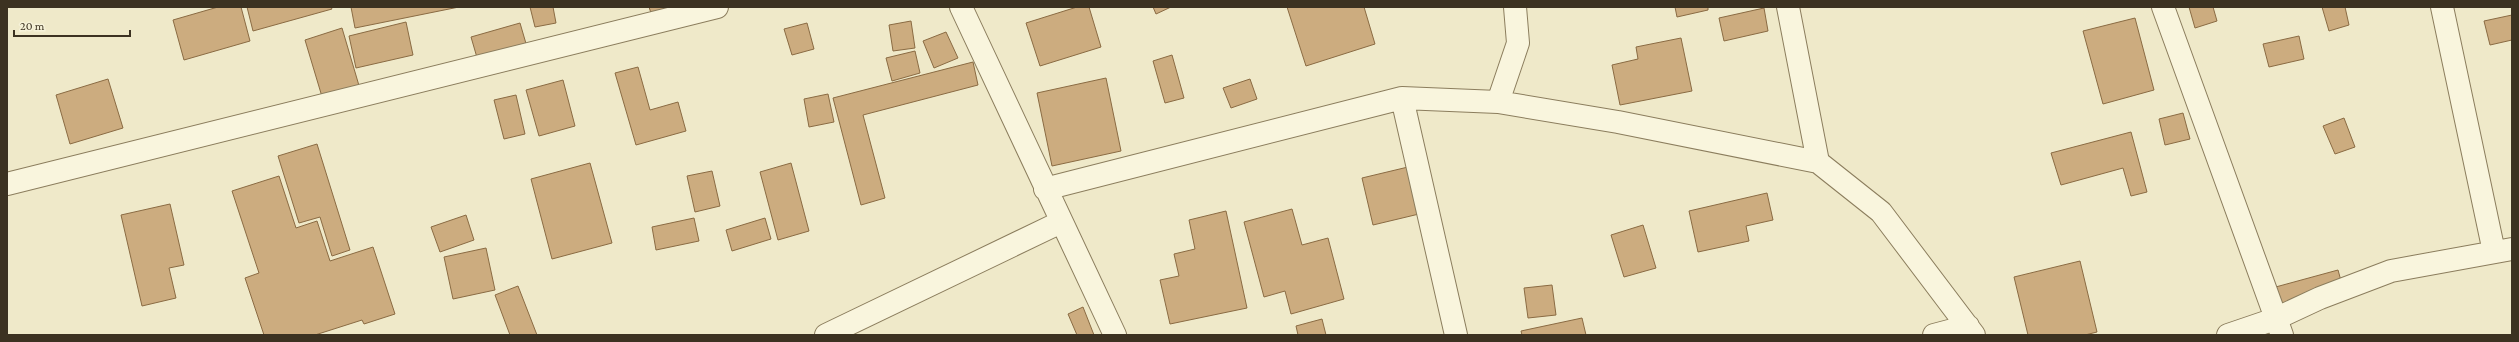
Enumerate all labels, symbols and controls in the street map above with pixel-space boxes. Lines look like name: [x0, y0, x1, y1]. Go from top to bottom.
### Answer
scale bar: [14, 12, 130, 38]
text: 20 m: [20, 19, 45, 33]

